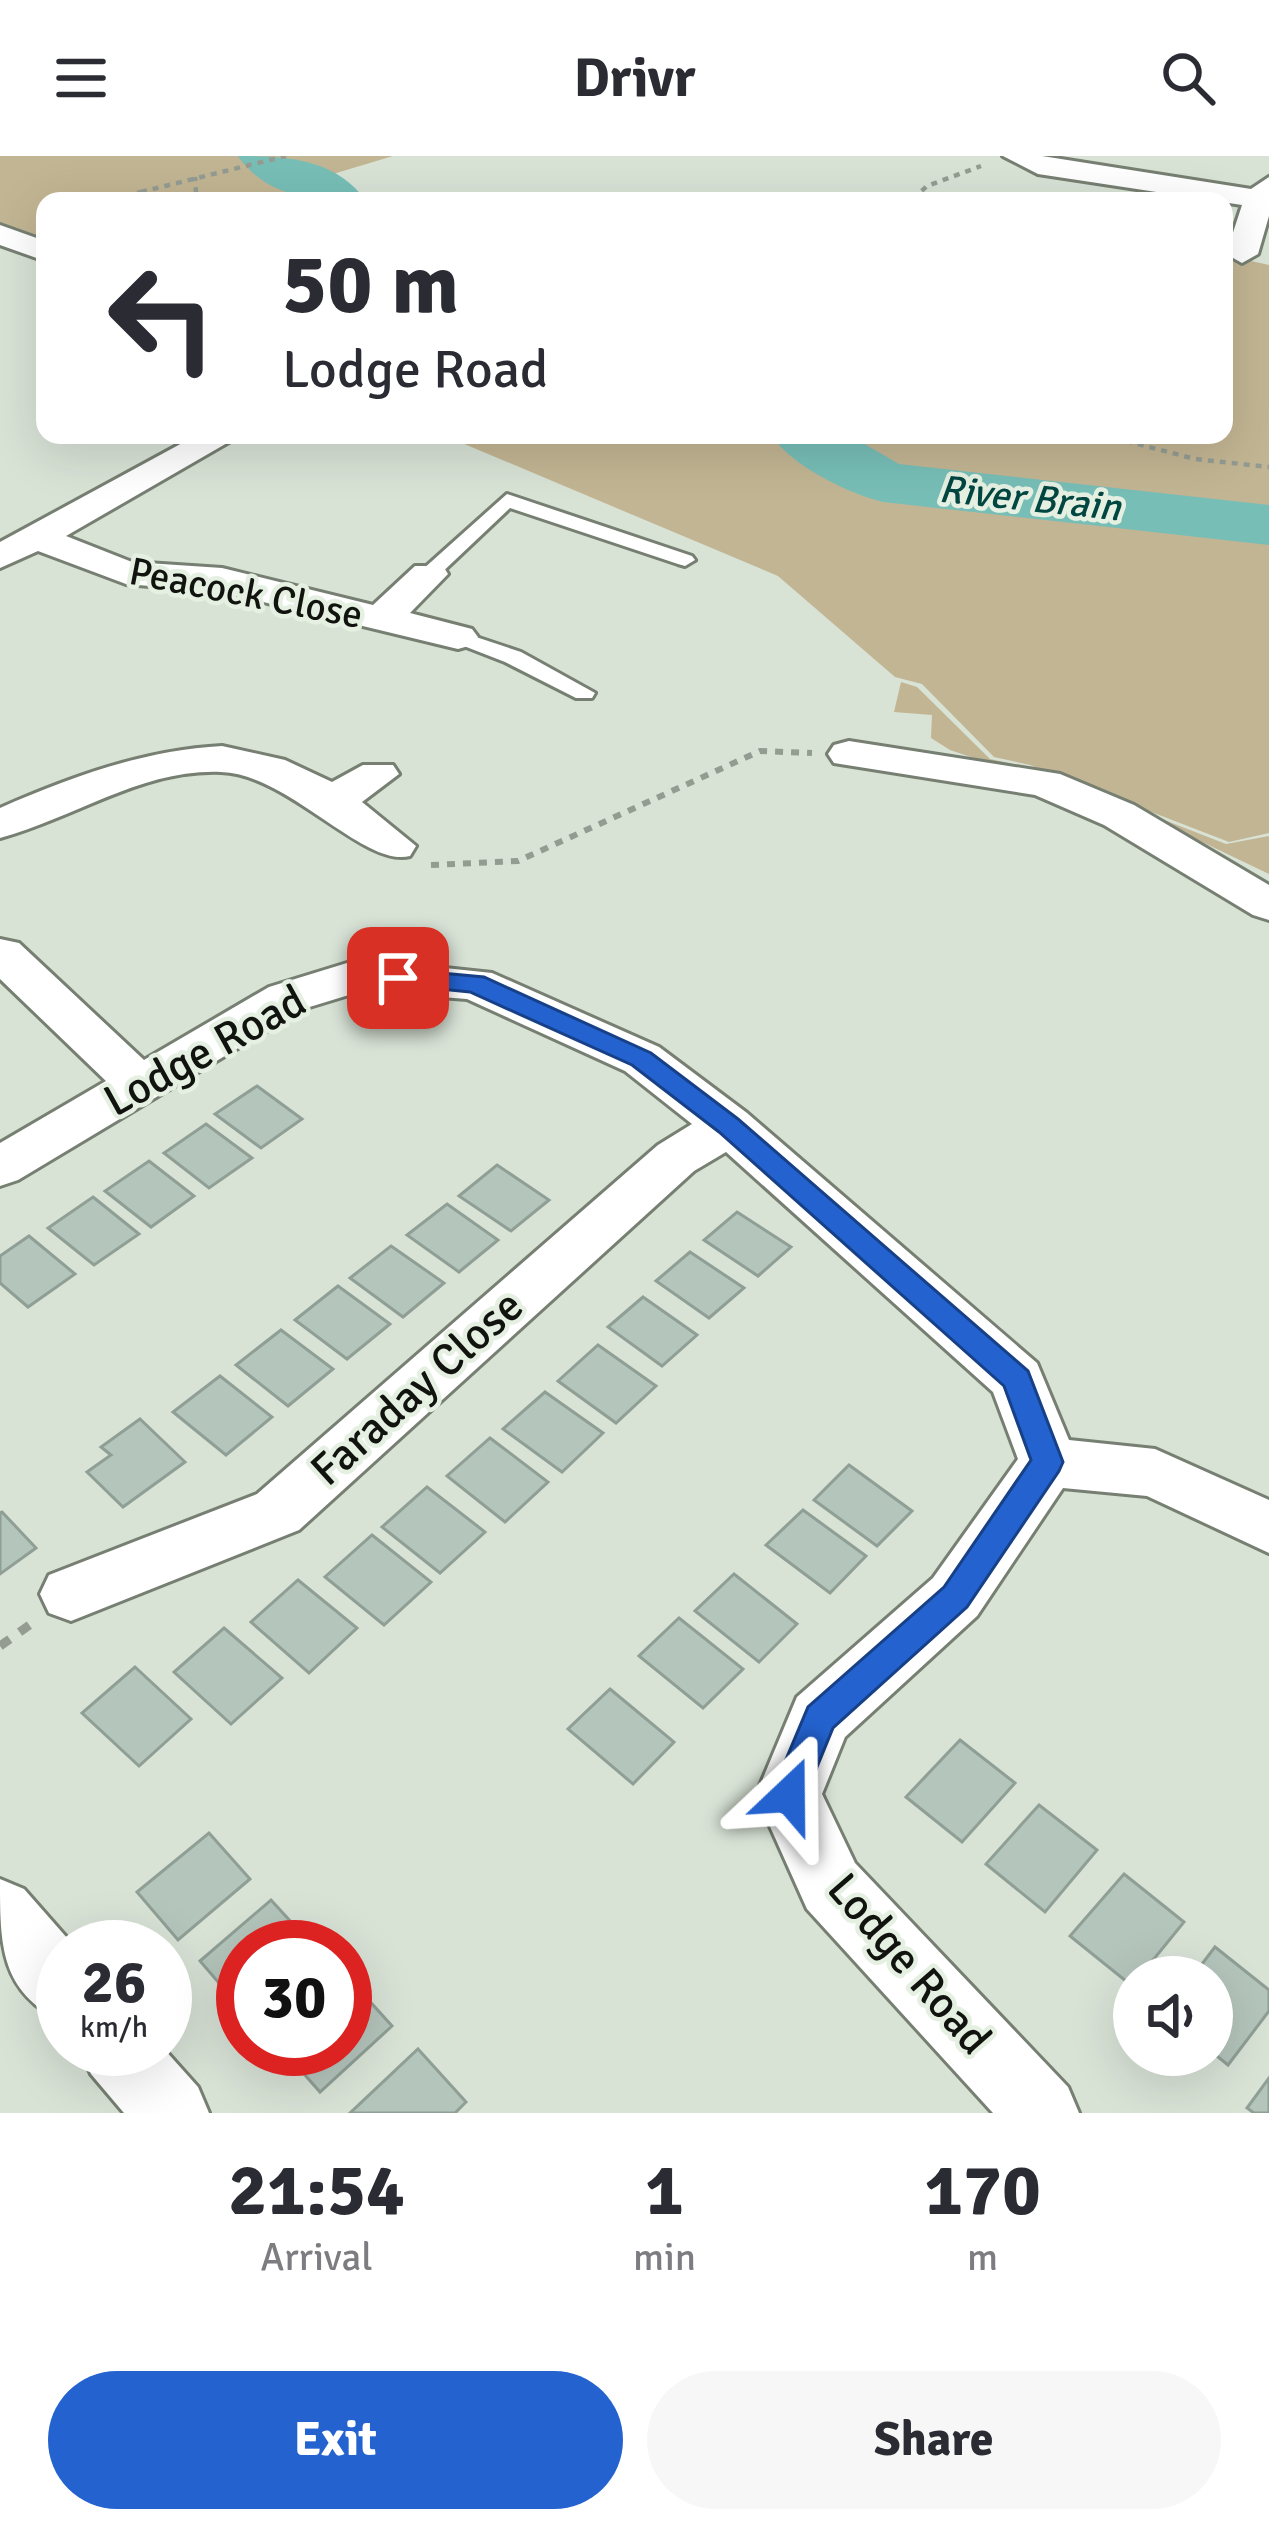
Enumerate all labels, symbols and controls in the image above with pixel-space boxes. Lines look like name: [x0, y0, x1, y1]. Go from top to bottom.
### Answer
icon: menu: [48, 45, 114, 111]
text: Drivr: [574, 45, 695, 112]
icon: search: [1155, 45, 1221, 111]
text: 50 m: [282, 233, 459, 337]
icon: left: [84, 240, 240, 396]
text: Lodge Road: [282, 336, 549, 403]
water label: River Brain: [937, 465, 1125, 532]
street label: Peacock Close: [125, 547, 367, 639]
pin: [347, 927, 449, 1029]
icon: arrive: [365, 945, 431, 1011]
street label: Lodge Road: [95, 973, 315, 1129]
street label: Faraday Close: [300, 1279, 534, 1497]
position arrow: [726, 1732, 852, 1858]
street label: Lodge Road: [815, 1862, 1003, 2066]
speed limit sign: 30: [216, 1920, 372, 2076]
text: 26: [82, 1946, 146, 2020]
map controls: [1113, 1956, 1233, 2076]
button: sound: [1113, 1956, 1233, 2076]
text: km/h: [80, 2009, 148, 2046]
text: 21:54: [228, 2146, 405, 2235]
text: 1: [645, 2146, 684, 2235]
text: 170: [924, 2146, 1041, 2235]
text: Arrival: [260, 2233, 373, 2281]
text: min: [633, 2233, 696, 2281]
text: m: [967, 2233, 998, 2281]
button: Exit: [48, 2371, 623, 2509]
button: Share: [647, 2371, 1221, 2509]

